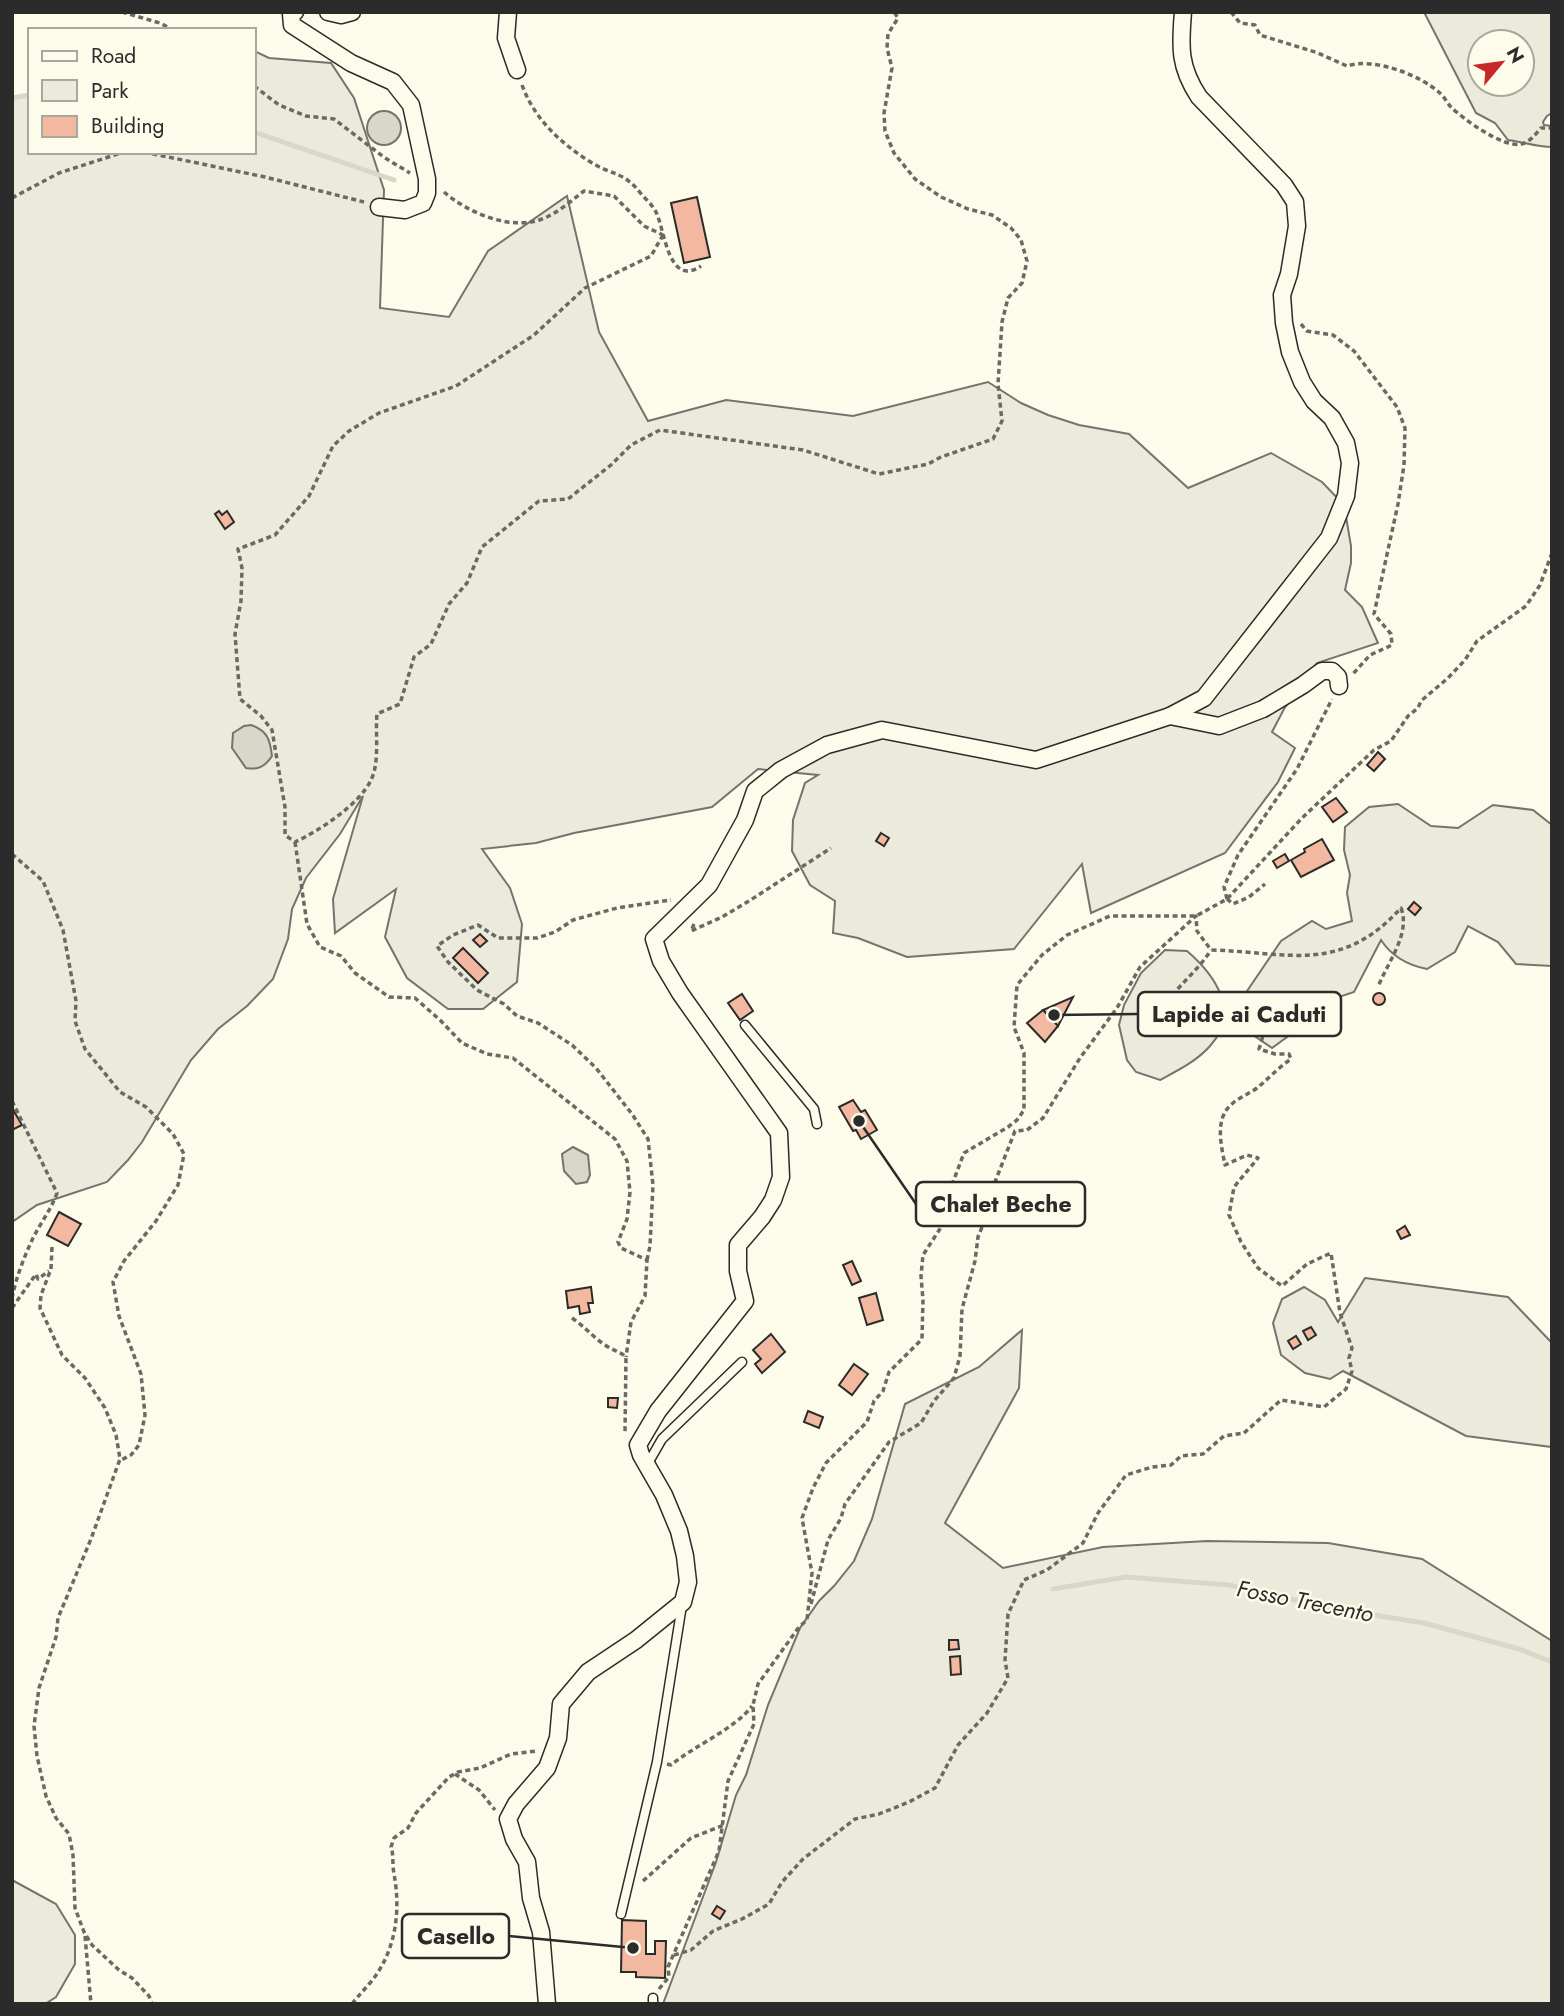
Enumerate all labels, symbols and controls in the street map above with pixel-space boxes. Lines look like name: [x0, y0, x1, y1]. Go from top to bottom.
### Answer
legend: [28, 28, 256, 154]
north arrow: [1466, 28, 1536, 98]
text: Road: [91, 41, 136, 71]
text: N: [1500, 42, 1531, 68]
text: Park: [91, 76, 129, 106]
text: Building: [91, 111, 164, 141]
callout: Lapide ai Caduti: [1138, 992, 1341, 1036]
text: Lapide ai Caduti: [1152, 997, 1326, 1031]
callout: Chalet Beche: [916, 1182, 1085, 1226]
text: Chalet Beche: [930, 1187, 1072, 1221]
water label: Fosso Trecento: [1234, 1571, 1377, 1631]
callout: Casello: [402, 1914, 509, 1958]
text: Casello: [417, 1919, 495, 1953]

